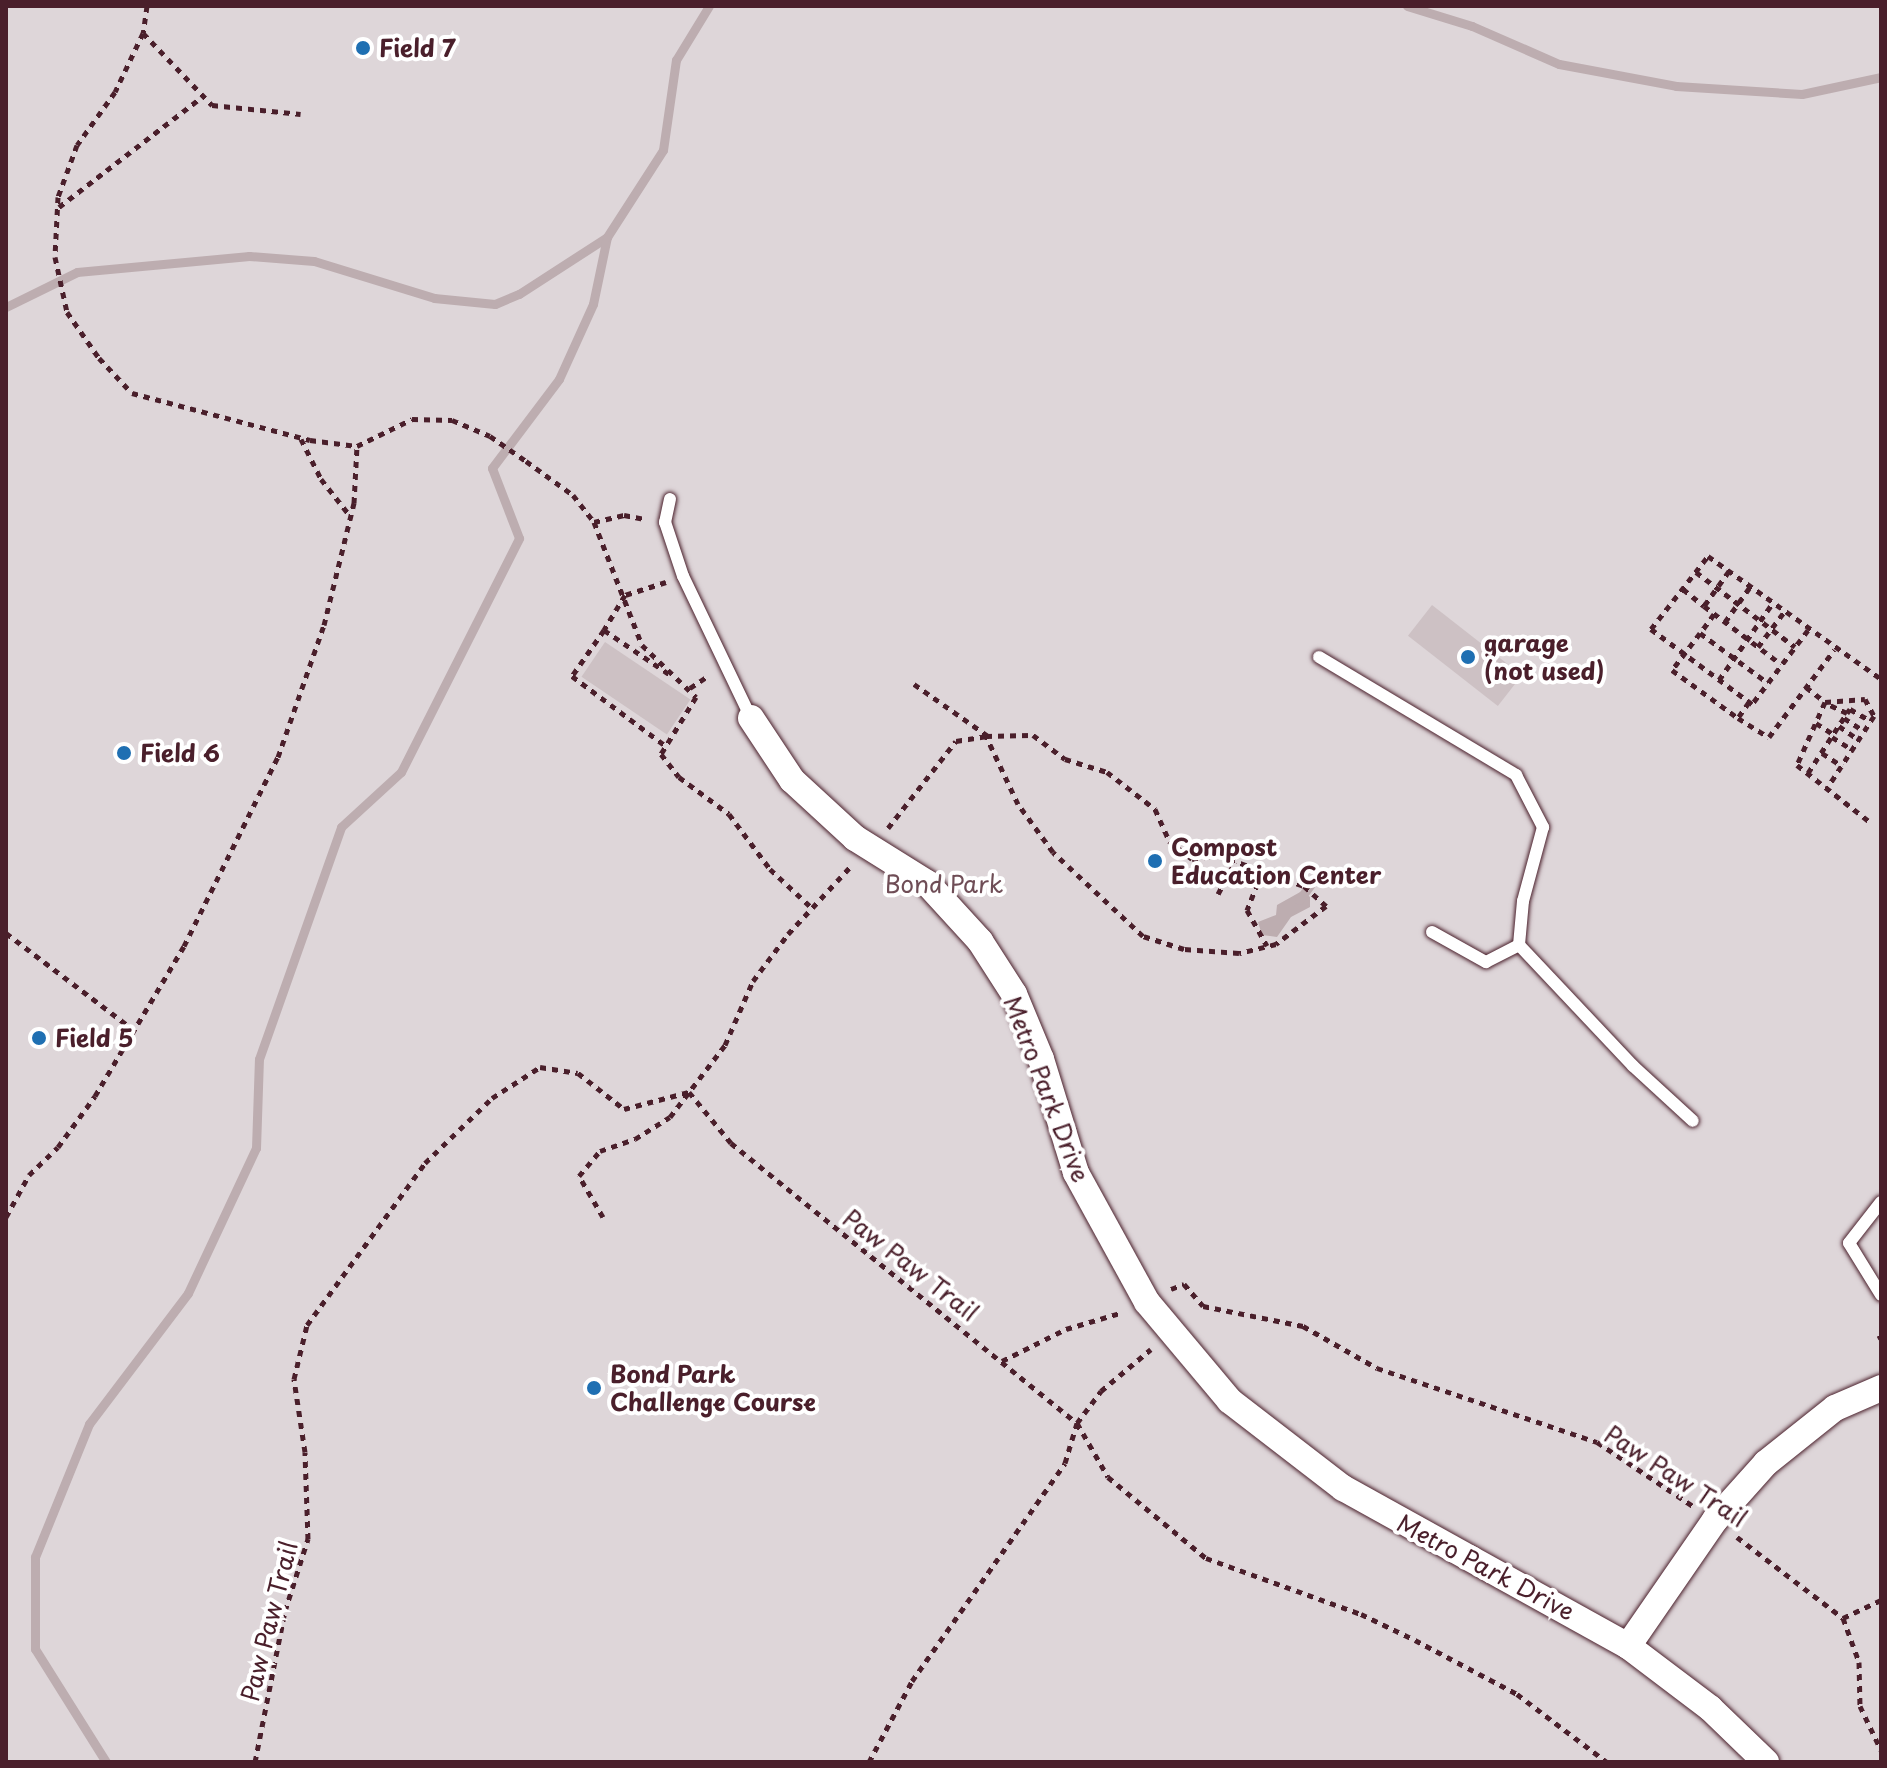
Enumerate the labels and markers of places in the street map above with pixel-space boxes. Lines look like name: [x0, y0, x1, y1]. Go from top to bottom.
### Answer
place label: Field 7: [379, 34, 456, 62]
marker: Field 7: [354, 39, 372, 57]
place label: garage (not used): [1484, 629, 1605, 685]
marker: garage (not used): [1459, 648, 1477, 666]
place label: Field 6: [140, 739, 220, 767]
marker: Field 6: [115, 744, 133, 762]
place label: Compost Education Center: [1171, 833, 1382, 889]
marker: Compost Education Center: [1146, 852, 1164, 870]
place label: Field 5: [55, 1024, 134, 1052]
marker: Field 5: [30, 1029, 48, 1047]
place label: Bond Park Challenge Course: [610, 1360, 818, 1416]
marker: Bond Park Challenge Course: [585, 1379, 603, 1397]

